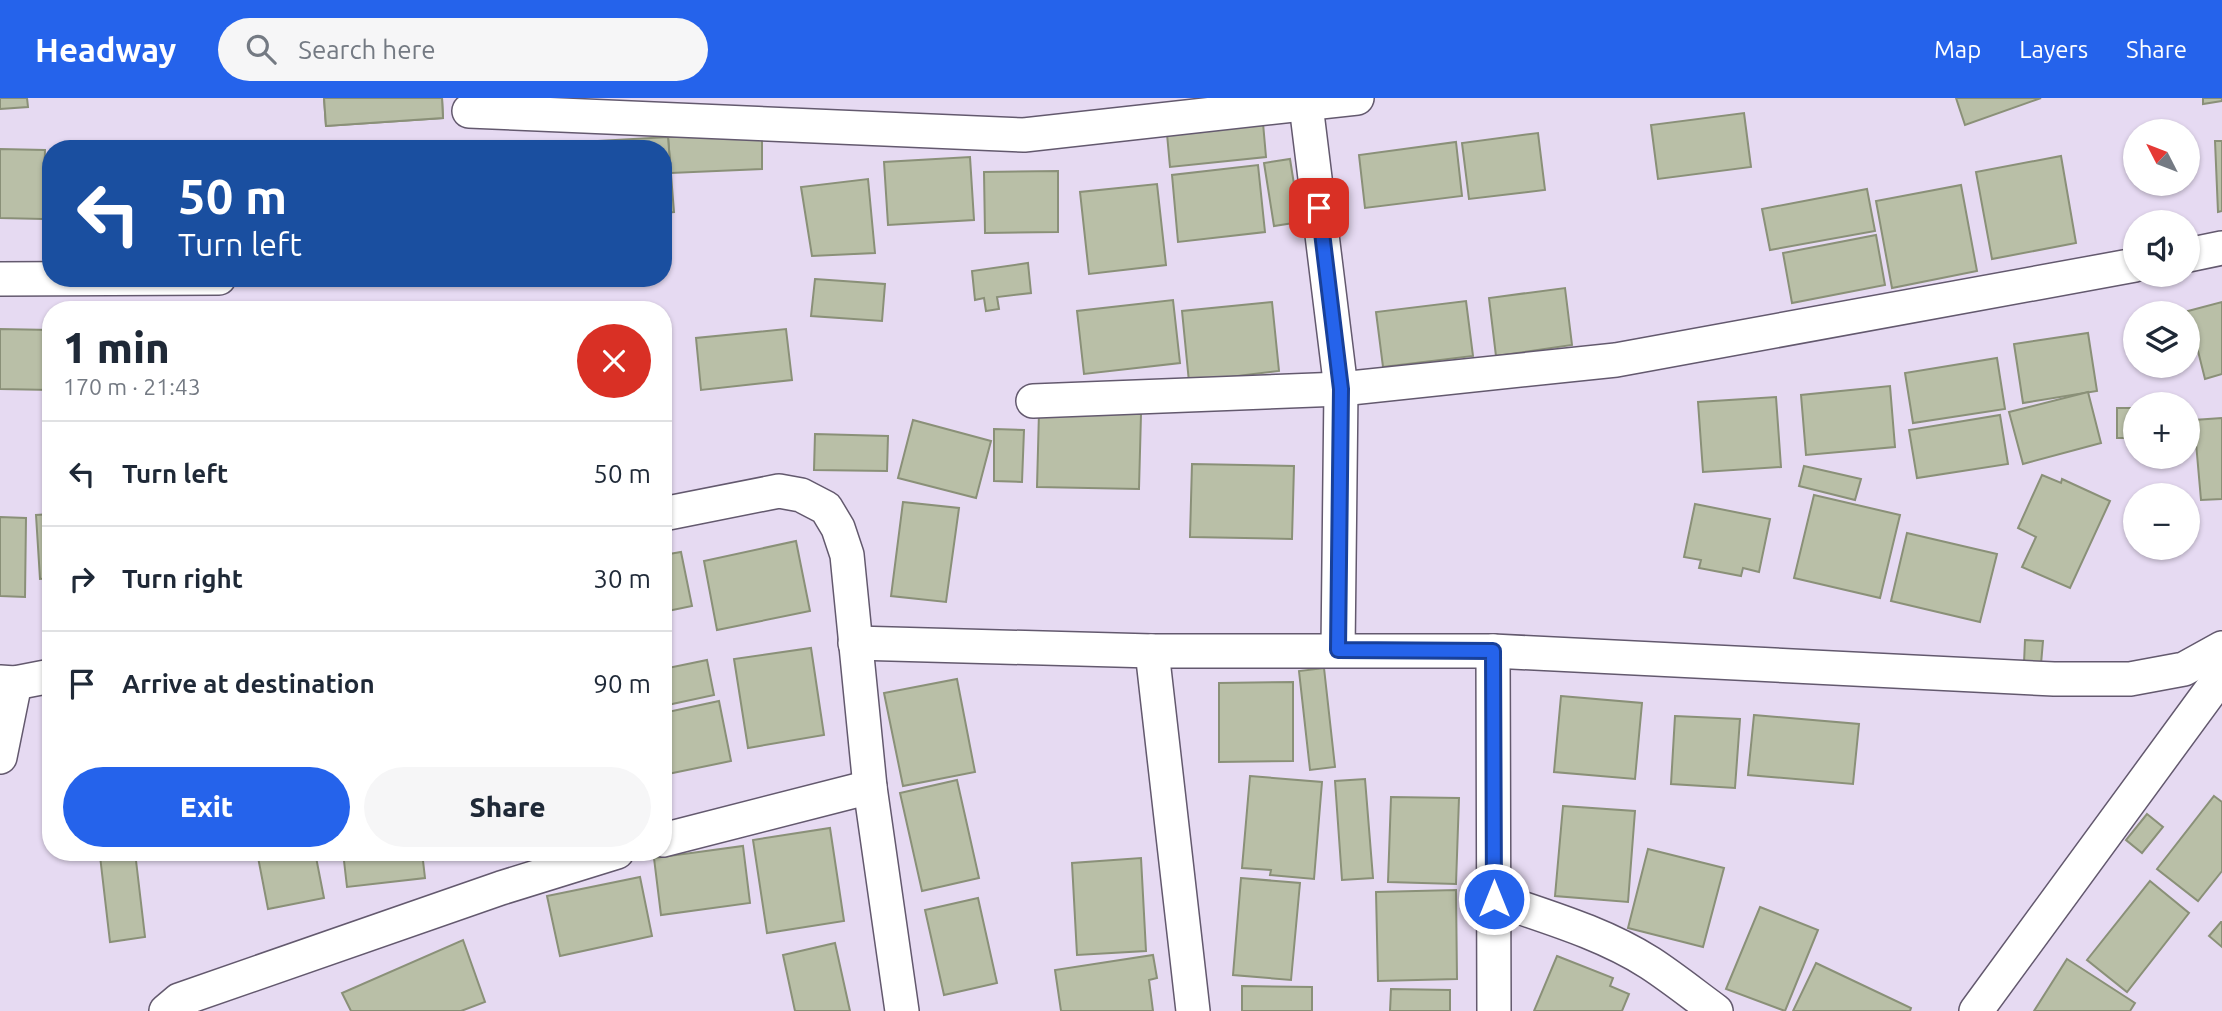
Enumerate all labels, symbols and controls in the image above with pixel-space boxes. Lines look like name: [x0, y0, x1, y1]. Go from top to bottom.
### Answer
search box: [218, 18, 708, 81]
icon: search: [242, 30, 280, 68]
text: Headway: [35, 31, 176, 68]
text: Search here: [298, 35, 436, 64]
text: Map: [1934, 36, 1981, 63]
text: Layers: [2019, 36, 2088, 63]
text: Share: [2126, 36, 2187, 63]
north arrow: [2123, 119, 2200, 196]
map controls: [2123, 119, 2200, 560]
icon: left: [63, 168, 154, 259]
text: 50 m: [178, 168, 287, 223]
pin: [1289, 178, 1349, 238]
icon: arrive: [1300, 189, 1338, 227]
button: sound: [2123, 210, 2200, 287]
text: Turn left: [178, 226, 302, 262]
button: layers: [2123, 301, 2200, 378]
text: 1 min: [63, 324, 170, 371]
button: close: [577, 324, 651, 398]
text: 170 m · 21:43: [63, 374, 201, 399]
button: +: [2123, 392, 2200, 469]
icon: left: [63, 455, 101, 493]
text: Turn left: [122, 459, 228, 488]
text: 50 m: [593, 459, 651, 488]
button: −: [2123, 483, 2200, 560]
icon: right: [63, 560, 101, 598]
text: Turn right: [122, 564, 243, 593]
text: 30 m: [593, 564, 651, 593]
icon: arrive: [63, 665, 101, 703]
text: Arrive at destination: [122, 669, 375, 698]
text: 90 m: [593, 669, 651, 698]
button: Exit: [63, 767, 350, 847]
button: Share: [364, 767, 651, 847]
position arrow: [1457, 862, 1531, 936]

